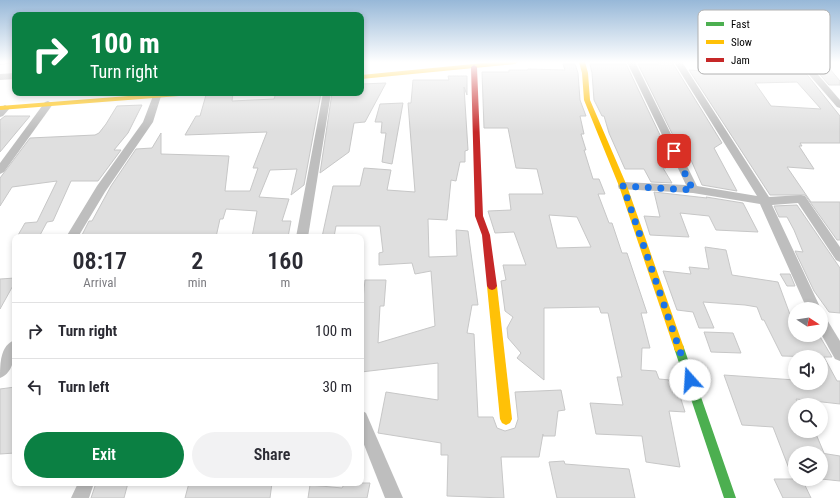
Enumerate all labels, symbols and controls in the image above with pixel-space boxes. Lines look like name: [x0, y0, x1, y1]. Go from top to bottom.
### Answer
legend: [698, 10, 830, 74]
text: Fast: [731, 18, 750, 31]
text: 100 m: [90, 27, 160, 60]
icon: right: [24, 28, 76, 80]
text: Slow: [731, 36, 752, 49]
text: Jam: [731, 54, 750, 67]
text: Turn right: [90, 61, 158, 82]
pin: [657, 134, 691, 168]
icon: arrive: [663, 140, 685, 162]
text: 08:17: [73, 247, 127, 275]
text: 2: [191, 247, 203, 275]
text: 160: [267, 247, 303, 275]
text: Arrival: [83, 275, 116, 290]
text: min: [188, 275, 207, 290]
text: m: [280, 275, 290, 290]
north arrow: [788, 302, 828, 342]
map controls: [788, 302, 828, 486]
icon: right: [24, 320, 46, 342]
text: Turn right: [58, 322, 117, 340]
text: 100 m: [315, 322, 352, 340]
button: sound: [788, 350, 828, 390]
position arrow: [669, 359, 711, 401]
icon: left: [24, 376, 46, 398]
text: Turn left: [58, 378, 109, 396]
text: 30 m: [322, 378, 352, 396]
button: search: [788, 398, 828, 438]
button: Exit: [24, 432, 184, 478]
button: Share: [192, 432, 352, 478]
button: layers: [788, 446, 828, 486]

